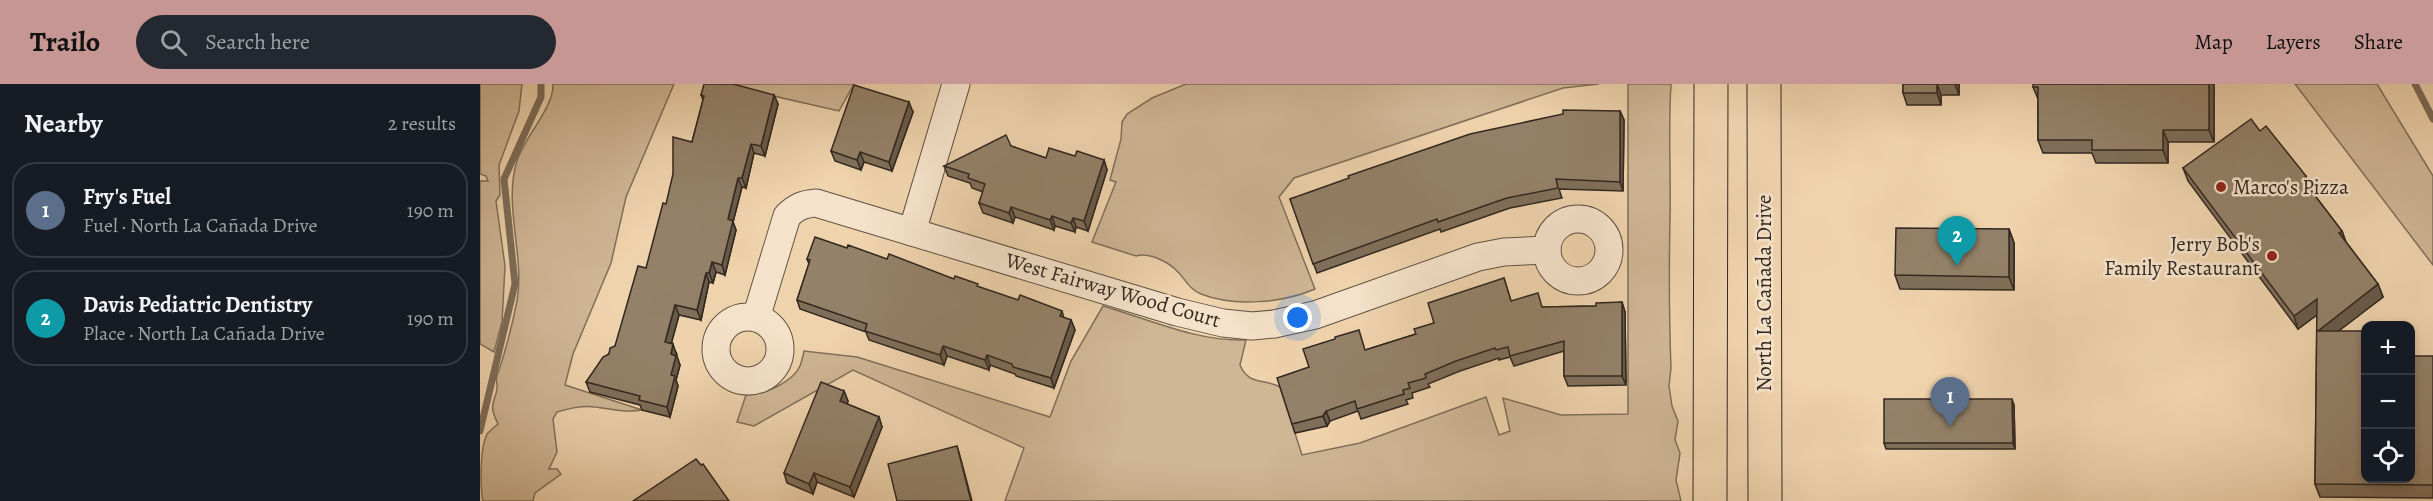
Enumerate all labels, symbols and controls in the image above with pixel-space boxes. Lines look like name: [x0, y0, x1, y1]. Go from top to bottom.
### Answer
search box: [136, 15, 556, 69]
text: Trailo: [30, 23, 100, 61]
icon: search: [157, 26, 190, 59]
text: Search here: [205, 27, 310, 57]
text: Map: [2194, 28, 2233, 56]
text: Layers: [2266, 28, 2321, 56]
text: Share: [2354, 28, 2403, 56]
text: Nearby: [24, 106, 103, 141]
text: 2 results: [388, 110, 456, 137]
place label: Marco's Pizza: [2233, 173, 2349, 201]
marker: Marco's Pizza: [2214, 180, 2228, 194]
text: Fry's Fuel: [83, 182, 171, 212]
street label: North La Cañada Drive: [1750, 195, 1778, 391]
text: 1: [42, 197, 49, 224]
text: 190 m: [407, 197, 454, 224]
text: Fuel · North La Cañada Drive: [83, 212, 317, 239]
pin: 2: [1938, 216, 1976, 266]
place label: Jerry Bob's Family Restaurant: [2104, 230, 2260, 282]
street label: West Fairway Wood Court: [1001, 246, 1224, 334]
marker: Jerry Bob's Family Restaurant: [2265, 249, 2279, 263]
text: Davis Pediatric Dentistry: [83, 290, 312, 320]
your location: [1283, 303, 1312, 332]
text: 2: [41, 305, 50, 332]
text: 190 m: [407, 305, 454, 332]
text: Place · North La Cañada Drive: [83, 320, 325, 347]
map controls: [2361, 321, 2415, 483]
button: +: [2361, 321, 2415, 375]
button: −: [2361, 375, 2415, 429]
pin: 1: [1930, 378, 1970, 427]
button: locate: [2361, 429, 2415, 483]

